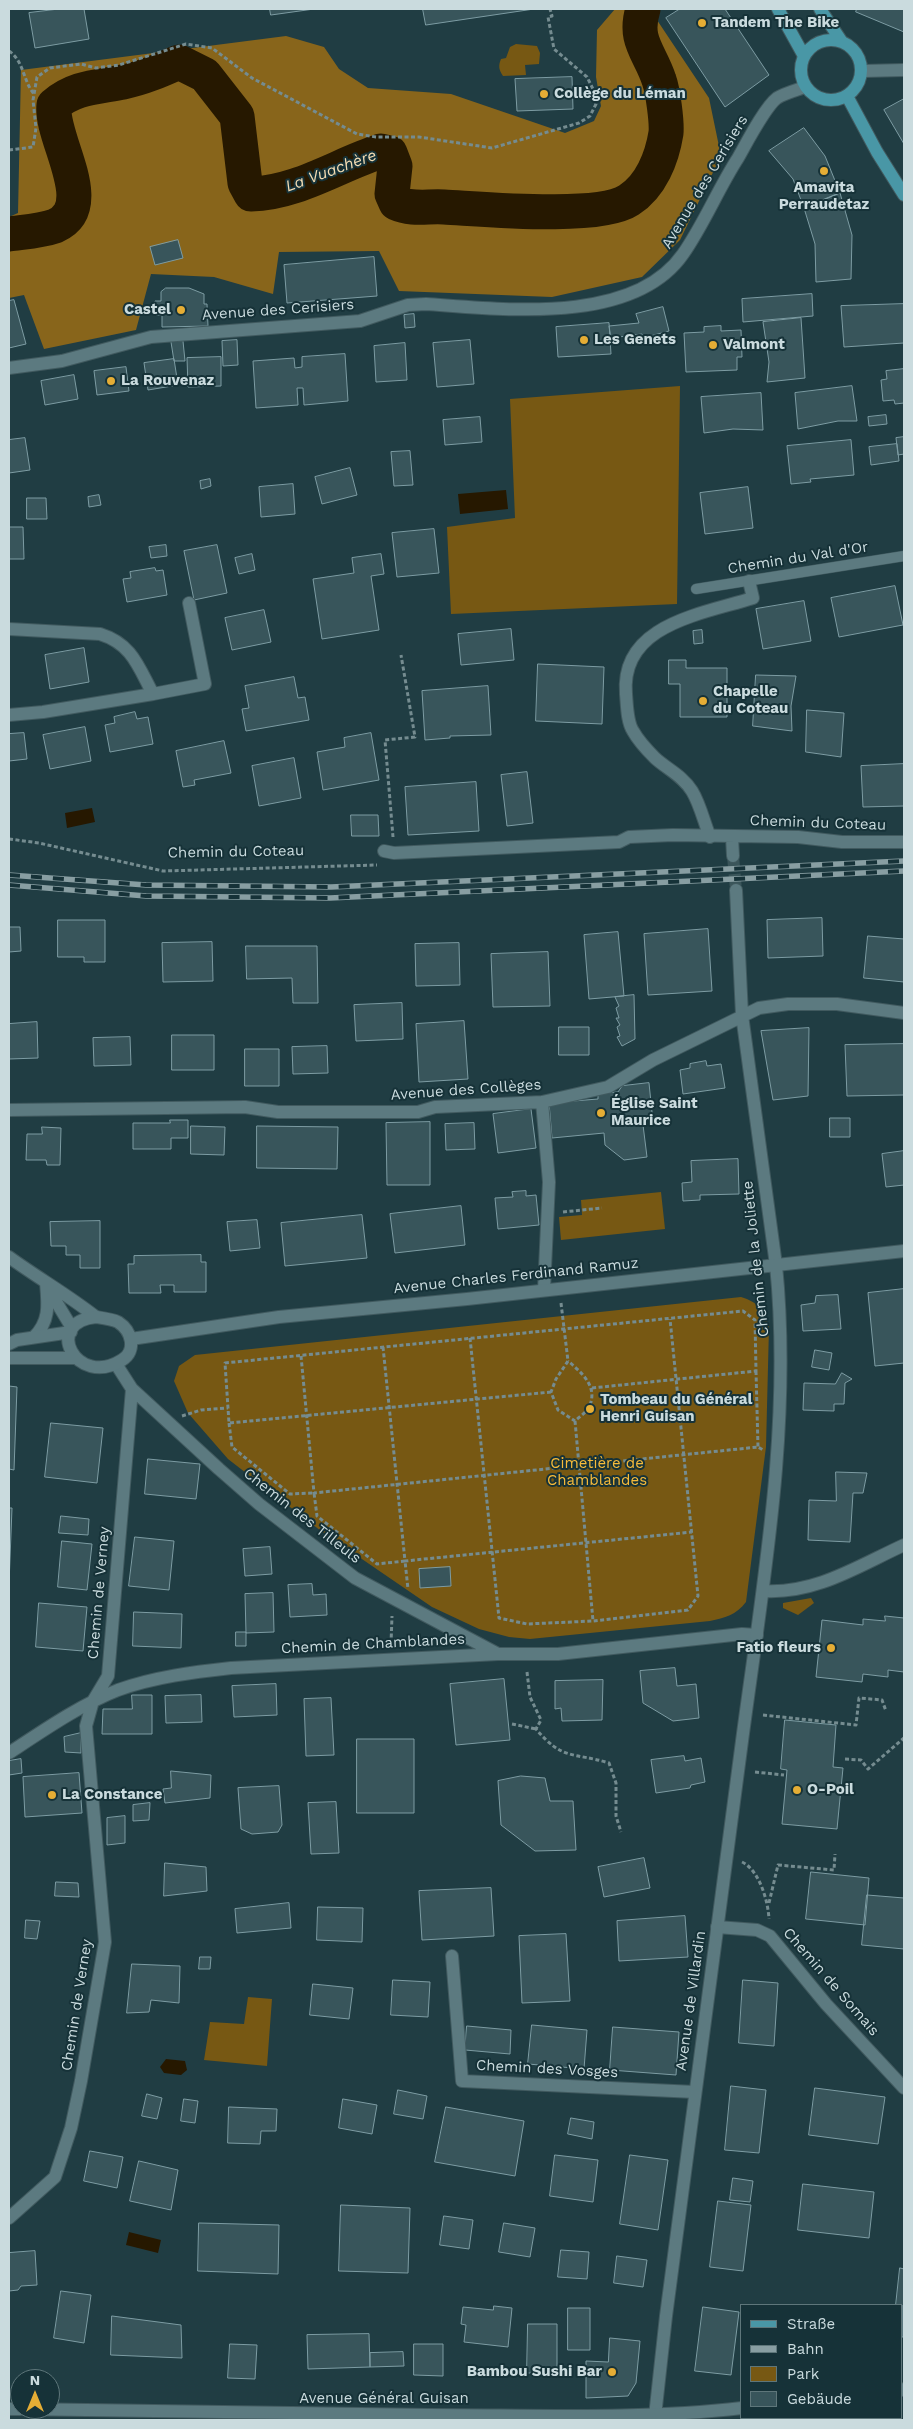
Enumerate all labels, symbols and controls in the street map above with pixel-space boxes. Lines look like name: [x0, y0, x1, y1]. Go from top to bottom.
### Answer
place label: Tandem The Bike: [712, 14, 839, 32]
marker: Tandem The Bike: [696, 17, 708, 29]
place label: Collège du Léman: [554, 85, 686, 103]
marker: Collège du Léman: [538, 88, 550, 100]
street label: Avenue des Cerisiers: [658, 112, 752, 252]
water label: La Vuachère: [283, 146, 379, 196]
marker: Amavita Perraudetaz: [818, 165, 830, 177]
place label: Amavita Perraudetaz: [779, 179, 869, 214]
street label: Avenue des Cerisiers: [201, 296, 355, 324]
place label: Castel: [124, 301, 171, 319]
marker: Castel: [175, 304, 187, 316]
place label: Les Genets: [594, 331, 676, 349]
marker: Les Genets: [578, 334, 590, 346]
place label: Valmont: [723, 336, 785, 354]
marker: Valmont: [707, 339, 719, 351]
place label: La Rouvenaz: [121, 372, 214, 390]
marker: La Rouvenaz: [105, 375, 117, 387]
street label: Chemin du Val d'Or: [727, 538, 869, 578]
place label: Chapelle du Coteau: [713, 683, 788, 718]
marker: Chapelle du Coteau: [697, 695, 709, 707]
street label: Chemin du Coteau: [749, 812, 887, 834]
street label: Chemin du Coteau: [168, 842, 304, 862]
street label: Avenue des Collèges: [390, 1076, 542, 1104]
place label: Église Saint Maurice: [611, 1095, 698, 1130]
marker: Église Saint Maurice: [595, 1107, 607, 1119]
street label: Chemin de la Joliette: [739, 1180, 773, 1338]
street label: Avenue Charles Ferdinand Ramuz: [392, 1254, 640, 1298]
place label: Tombeau du Général Henri Guisan: [600, 1391, 752, 1426]
marker: Tombeau du Général Henri Guisan: [584, 1403, 596, 1415]
park label: Cimetière de Chamblandes: [547, 1455, 647, 1490]
street label: Chemin des Tilleuls: [240, 1464, 364, 1568]
street label: Chemin de Verney: [84, 1526, 114, 1660]
street label: Chemin de Chamblandes: [281, 1630, 465, 1658]
place label: Fatio fleurs: [737, 1639, 821, 1657]
marker: Fatio fleurs: [825, 1642, 837, 1654]
place label: O-Poil: [807, 1781, 854, 1799]
marker: O-Poil: [791, 1784, 803, 1796]
place label: La Constance: [62, 1786, 162, 1804]
marker: La Constance: [46, 1789, 58, 1801]
street label: Chemin de Somais: [779, 1924, 883, 2040]
street label: Avenue de Villardin: [672, 1930, 710, 2072]
street label: Chemin de Verney: [58, 1938, 96, 2072]
street label: Chemin des Vosges: [475, 2056, 619, 2082]
legend: [740, 2304, 903, 2419]
text: Straße: [787, 2315, 835, 2333]
text: Bahn: [787, 2340, 824, 2358]
place label: Bambou Sushi Bar: [467, 2363, 602, 2381]
text: Park: [787, 2365, 819, 2383]
marker: Bambou Sushi Bar: [606, 2366, 618, 2378]
north arrow: [10, 2369, 60, 2419]
text: N: [30, 2372, 40, 2388]
street label: Avenue Général Guisan: [299, 2390, 469, 2408]
text: Gebäude: [787, 2390, 852, 2408]

